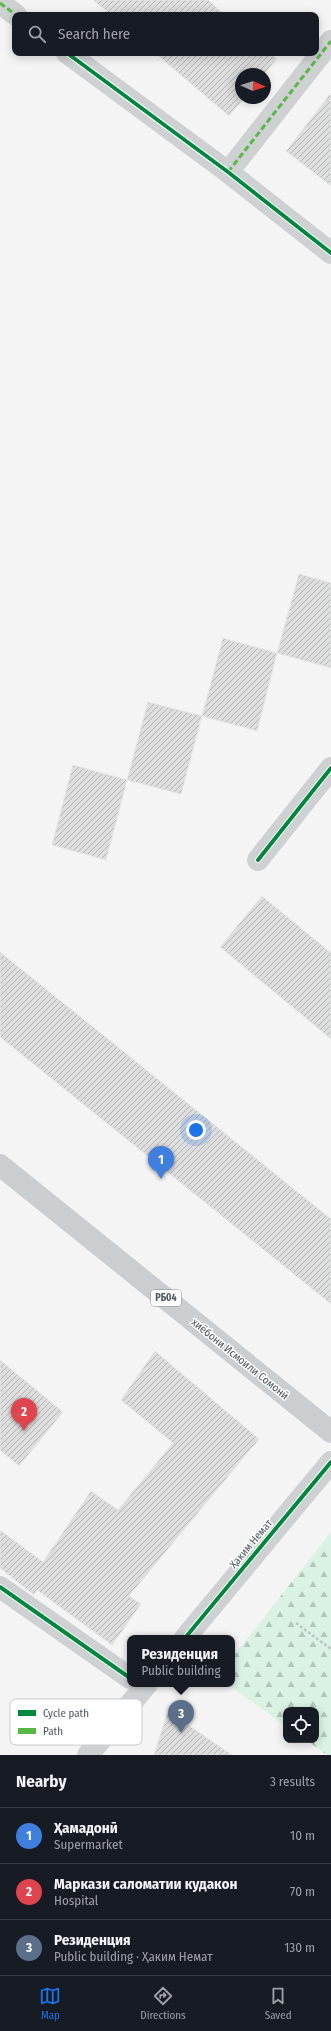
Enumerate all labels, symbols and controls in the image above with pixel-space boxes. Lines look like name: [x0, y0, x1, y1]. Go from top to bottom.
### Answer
search box: [12, 12, 319, 56]
icon: search: [26, 23, 48, 45]
text: Search here: [58, 25, 130, 43]
north arrow: [235, 68, 271, 104]
your location: [186, 1120, 206, 1140]
pin: 1: [148, 1146, 174, 1179]
road number: РБ04: [151, 1290, 181, 1306]
street label: хиёбони Исмоили Сомонӣ: [189, 1316, 291, 1402]
pin: 2: [11, 1398, 37, 1431]
street label: Ҳаким Немат: [227, 1517, 275, 1571]
popup: [127, 1635, 235, 1687]
text: Резиденция: [141, 1645, 218, 1663]
text: Public building: [141, 1663, 221, 1678]
legend: [10, 1699, 142, 1745]
pin: 3: [168, 1700, 194, 1733]
text: Cycle path: [43, 1707, 89, 1720]
map controls: [283, 1707, 319, 1743]
button: locate: [283, 1707, 319, 1743]
text: Path: [43, 1725, 63, 1738]
text: Nearby: [16, 1771, 67, 1792]
text: 3 results: [270, 1774, 315, 1789]
text: Ҳамадонӣ: [54, 1819, 118, 1837]
text: 1: [26, 1828, 32, 1843]
text: 10 m: [290, 1828, 315, 1843]
text: Supermarket: [54, 1837, 123, 1852]
text: Маркази саломатии кудакон: [54, 1875, 237, 1893]
text: 2: [26, 1884, 32, 1899]
text: 70 m: [290, 1884, 315, 1899]
text: Hospital: [54, 1893, 98, 1908]
text: Резиденция: [54, 1931, 131, 1949]
text: 3: [26, 1940, 32, 1955]
text: 130 m: [284, 1940, 315, 1955]
text: Public building · Ҳаким Немат: [54, 1949, 212, 1964]
tab: Map: [39, 1985, 61, 2022]
tab: Directions: [140, 1985, 186, 2022]
tab: Saved: [265, 1985, 292, 2022]

